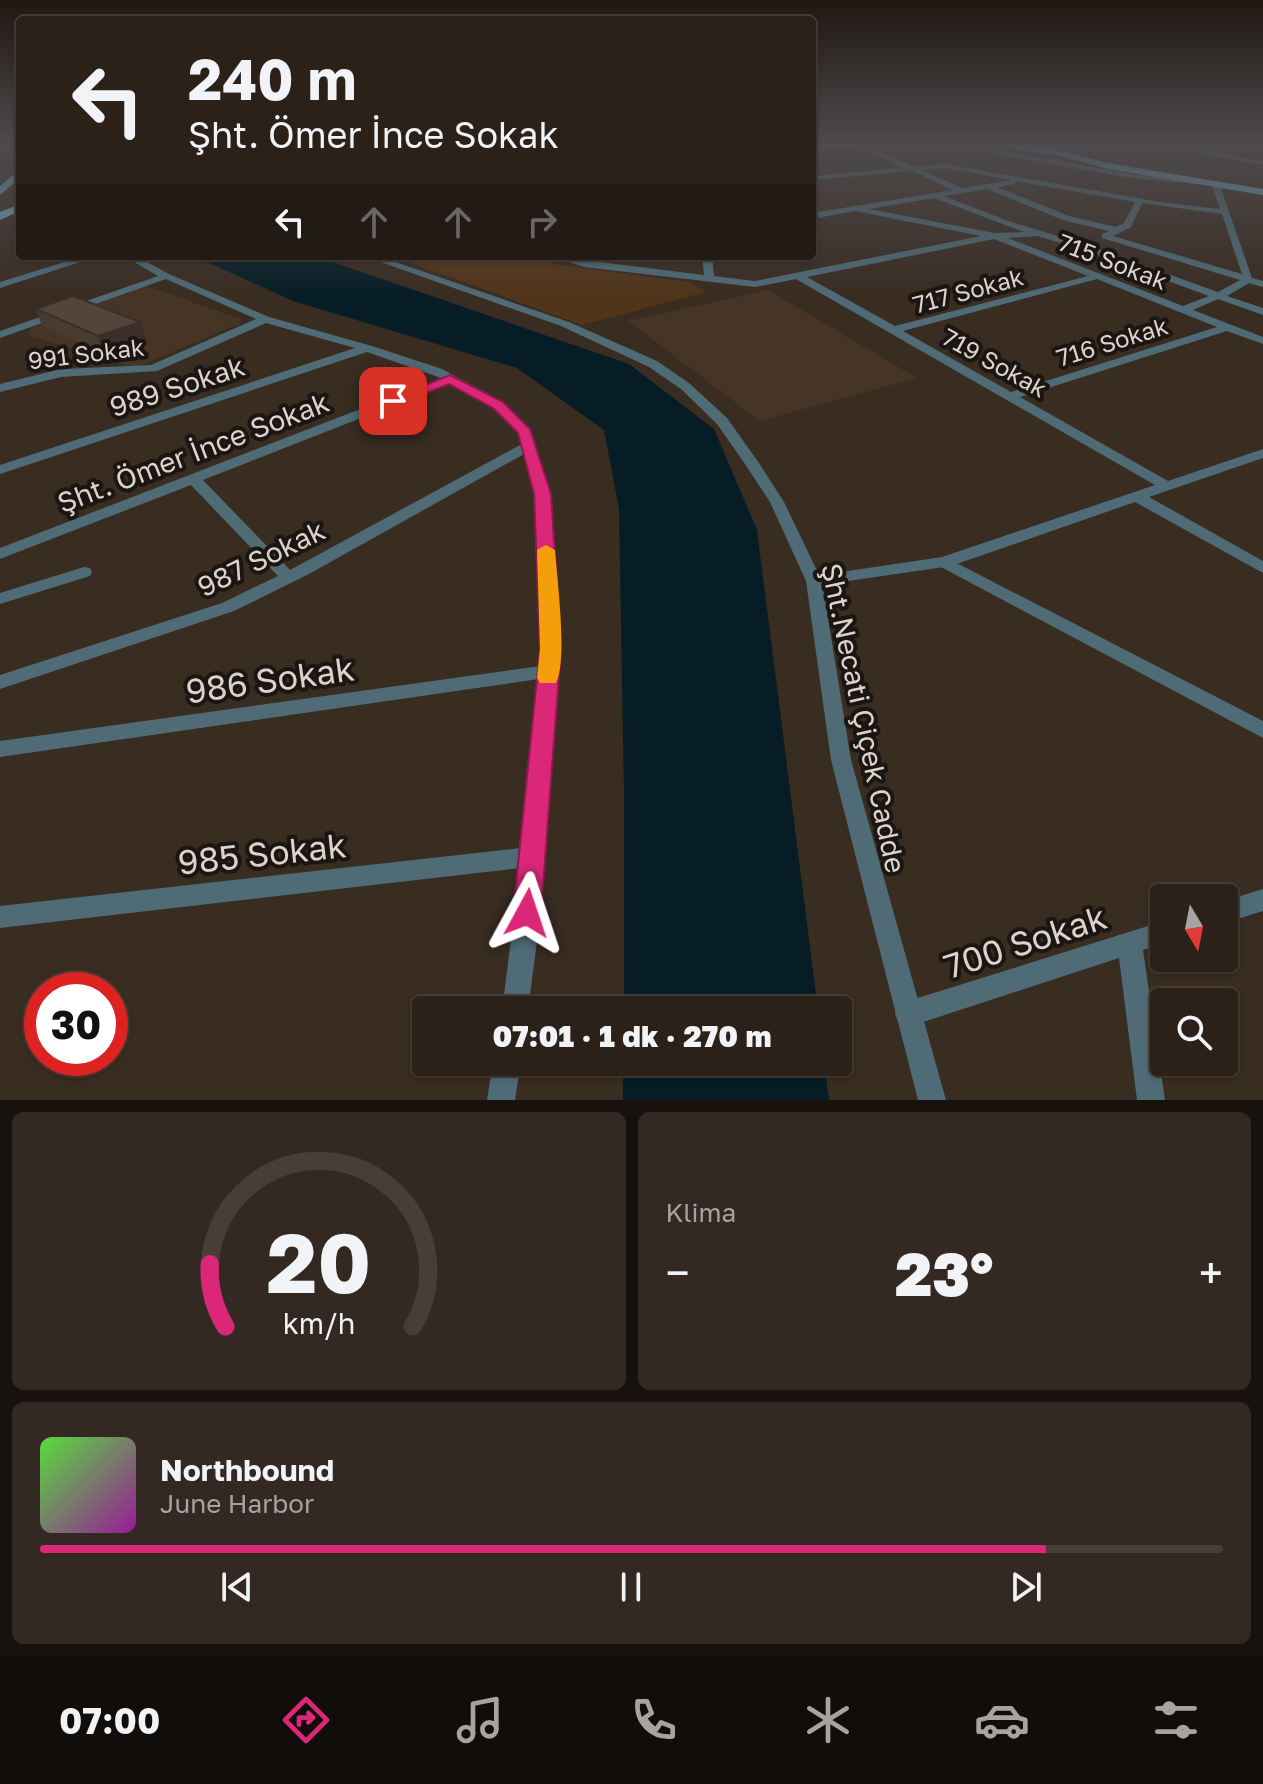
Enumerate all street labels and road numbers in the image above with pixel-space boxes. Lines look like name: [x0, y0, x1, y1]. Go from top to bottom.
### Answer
street label: 715 Sokak: [1054, 227, 1172, 295]
street label: 717 Sokak: [910, 261, 1026, 319]
street label: 716 Sokak: [1053, 310, 1171, 372]
street label: 719 Sokak: [938, 321, 1052, 403]
street label: 991 Sokak: [26, 331, 146, 375]
street label: 989 Sokak: [105, 349, 249, 423]
street label: Şht. Ömer İnce Sokak: [52, 385, 334, 519]
street label: 987 Sokak: [192, 513, 330, 603]
street label: Şht.Necati Çiçek Cadde: [815, 560, 913, 876]
street label: 986 Sokak: [183, 647, 357, 711]
street label: 985 Sokak: [176, 824, 348, 882]
street label: 700 Sokak: [939, 896, 1111, 986]

